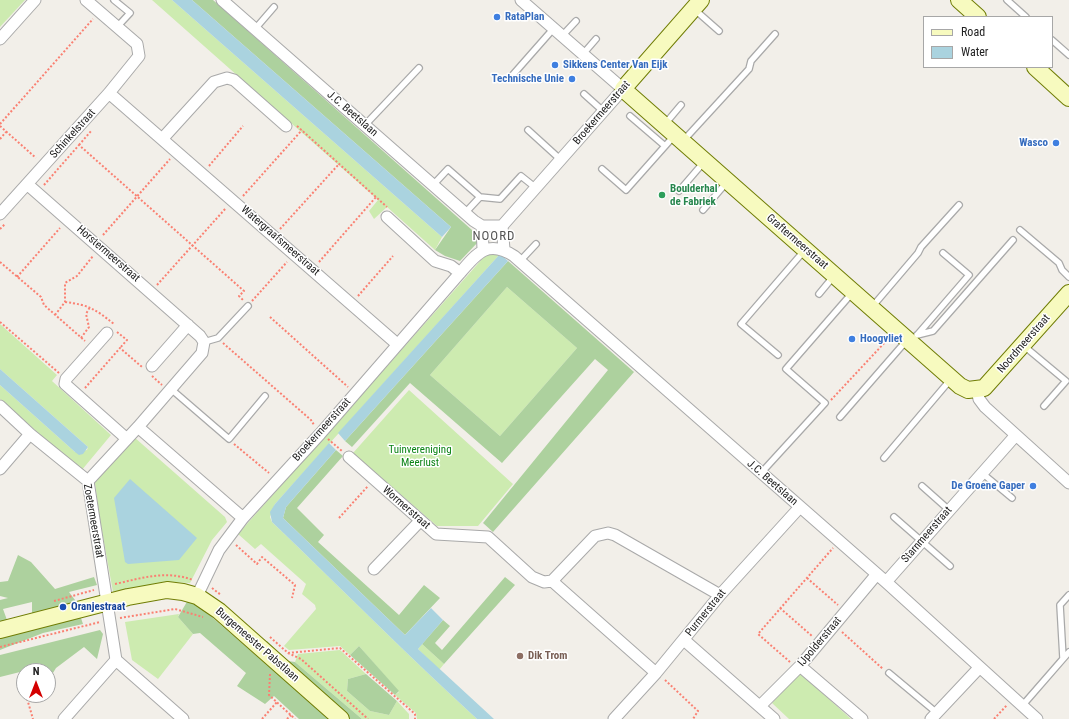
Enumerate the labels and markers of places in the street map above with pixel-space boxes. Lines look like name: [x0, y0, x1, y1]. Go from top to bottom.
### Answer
place label: RataPlan: [505, 10, 544, 24]
marker: RataPlan: [492, 12, 502, 22]
place label: Sikkens Center Van Eijk: [563, 58, 667, 72]
marker: Sikkens Center Van Eijk: [550, 60, 560, 70]
place label: Technische Unie: [492, 72, 564, 86]
marker: Technische Unie: [567, 74, 577, 84]
place label: Wasco: [1019, 136, 1048, 150]
marker: Wasco: [1051, 138, 1061, 148]
place label: Boulderhal de Fabriek: [670, 182, 718, 208]
marker: Boulderhal de Fabriek: [657, 190, 667, 200]
place label: Hoogvliet: [860, 332, 902, 346]
marker: Hoogvliet: [847, 334, 857, 344]
place label: De Groene Gaper: [951, 479, 1025, 493]
marker: De Groene Gaper: [1028, 481, 1038, 491]
place label: Oranjestraat: [71, 600, 125, 614]
marker: Oranjestraat: [58, 602, 68, 612]
place label: Dik Trom: [528, 649, 567, 663]
marker: Dik Trom: [515, 651, 525, 661]

